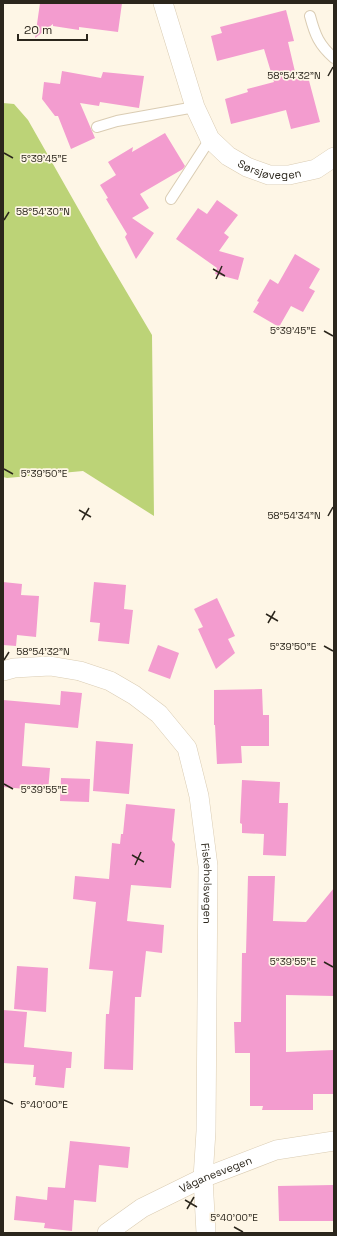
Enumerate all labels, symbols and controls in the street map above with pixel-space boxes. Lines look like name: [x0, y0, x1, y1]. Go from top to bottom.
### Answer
scale bar: [18, 16, 87, 42]
text: 20 m: [24, 22, 52, 38]
text: 58°54'32"N: [267, 69, 321, 82]
text: 5°39'45"E: [21, 152, 67, 165]
street label: Sørsjøvegen: [235, 156, 303, 182]
text: 58°54'30"N: [16, 205, 70, 218]
text: 5°39'45"E: [270, 324, 316, 337]
text: 5°39'50"E: [21, 467, 68, 480]
text: 58°54'34"N: [267, 509, 321, 522]
text: 5°39'50"E: [270, 640, 317, 653]
text: 58°54'32"N: [16, 645, 70, 658]
text: 5°39'55"E: [21, 783, 68, 796]
street label: Fiskeholsvegen: [198, 842, 215, 924]
text: 5°39'55"E: [270, 955, 317, 968]
text: 5°40'00"E: [20, 1098, 68, 1111]
street label: Våganesvegen: [177, 1153, 254, 1196]
text: 5°40'00"E: [210, 1211, 258, 1224]

